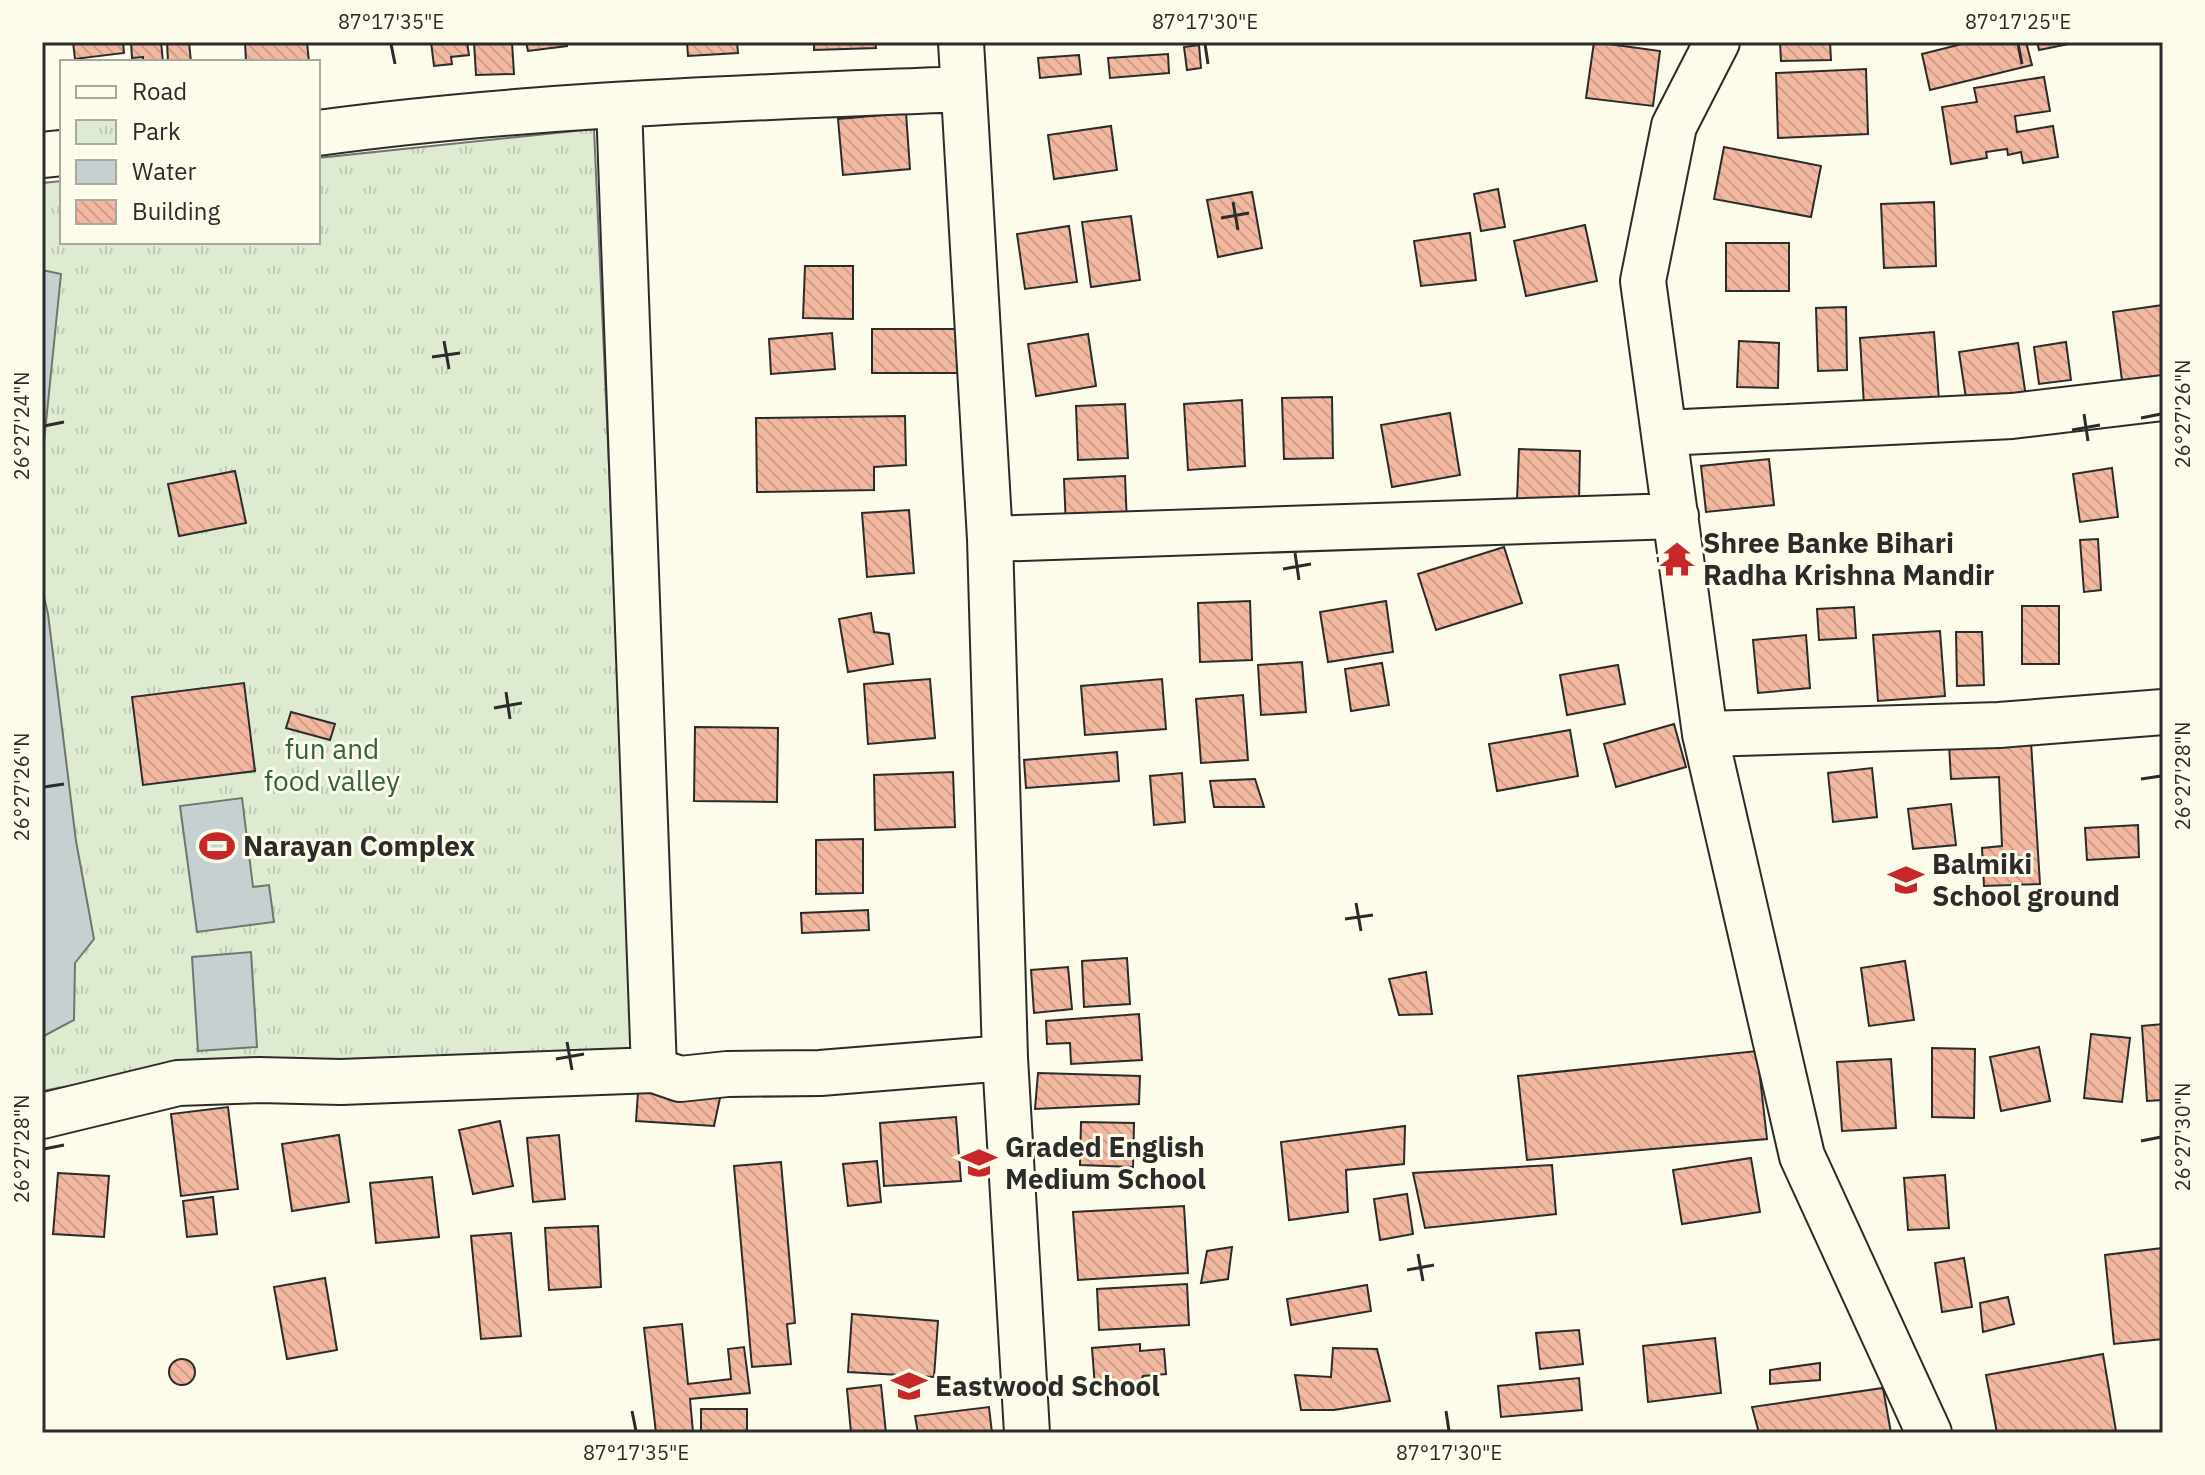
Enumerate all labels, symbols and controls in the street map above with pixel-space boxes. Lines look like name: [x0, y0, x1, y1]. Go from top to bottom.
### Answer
text: 87°17'35"E: [338, 8, 444, 35]
text: 87°17'30"E: [1152, 8, 1258, 35]
text: 87°17'25"E: [1965, 8, 2071, 35]
legend: [60, 60, 320, 244]
text: Road: [132, 75, 187, 107]
text: Park: [132, 115, 181, 147]
text: Water: [132, 155, 196, 187]
text: Building: [132, 195, 220, 227]
text: 26°27'26"N: [2169, 360, 2196, 468]
text: 26°27'24"N: [8, 372, 35, 480]
place label: Shree Banke Bihari Radha Krishna Mandir: [1703, 524, 1994, 593]
temple icon: Shree Banke Bihari Radha Krishna Mandir: [1658, 540, 1696, 578]
text: 26°27'28"N: [2169, 722, 2196, 830]
park label: fun and food valley: [264, 730, 400, 799]
text: 26°27'26"N: [8, 733, 35, 841]
sports icon: Narayan Complex: [198, 827, 236, 865]
place label: Narayan Complex: [243, 827, 475, 864]
place label: Balmiki School ground: [1932, 845, 2120, 914]
school or university icon: Balmiki School ground: [1887, 861, 1925, 899]
text: 26°27'30"N: [2169, 1083, 2196, 1191]
text: 26°27'28"N: [8, 1095, 35, 1203]
place label: Graded English Medium School: [1005, 1128, 1206, 1197]
school or university icon: Graded English Medium School: [960, 1144, 998, 1182]
school or university icon: Eastwood School: [890, 1367, 928, 1405]
place label: Eastwood School: [935, 1367, 1160, 1404]
text: 87°17'35"E: [583, 1439, 689, 1466]
text: 87°17'30"E: [1396, 1439, 1502, 1466]

